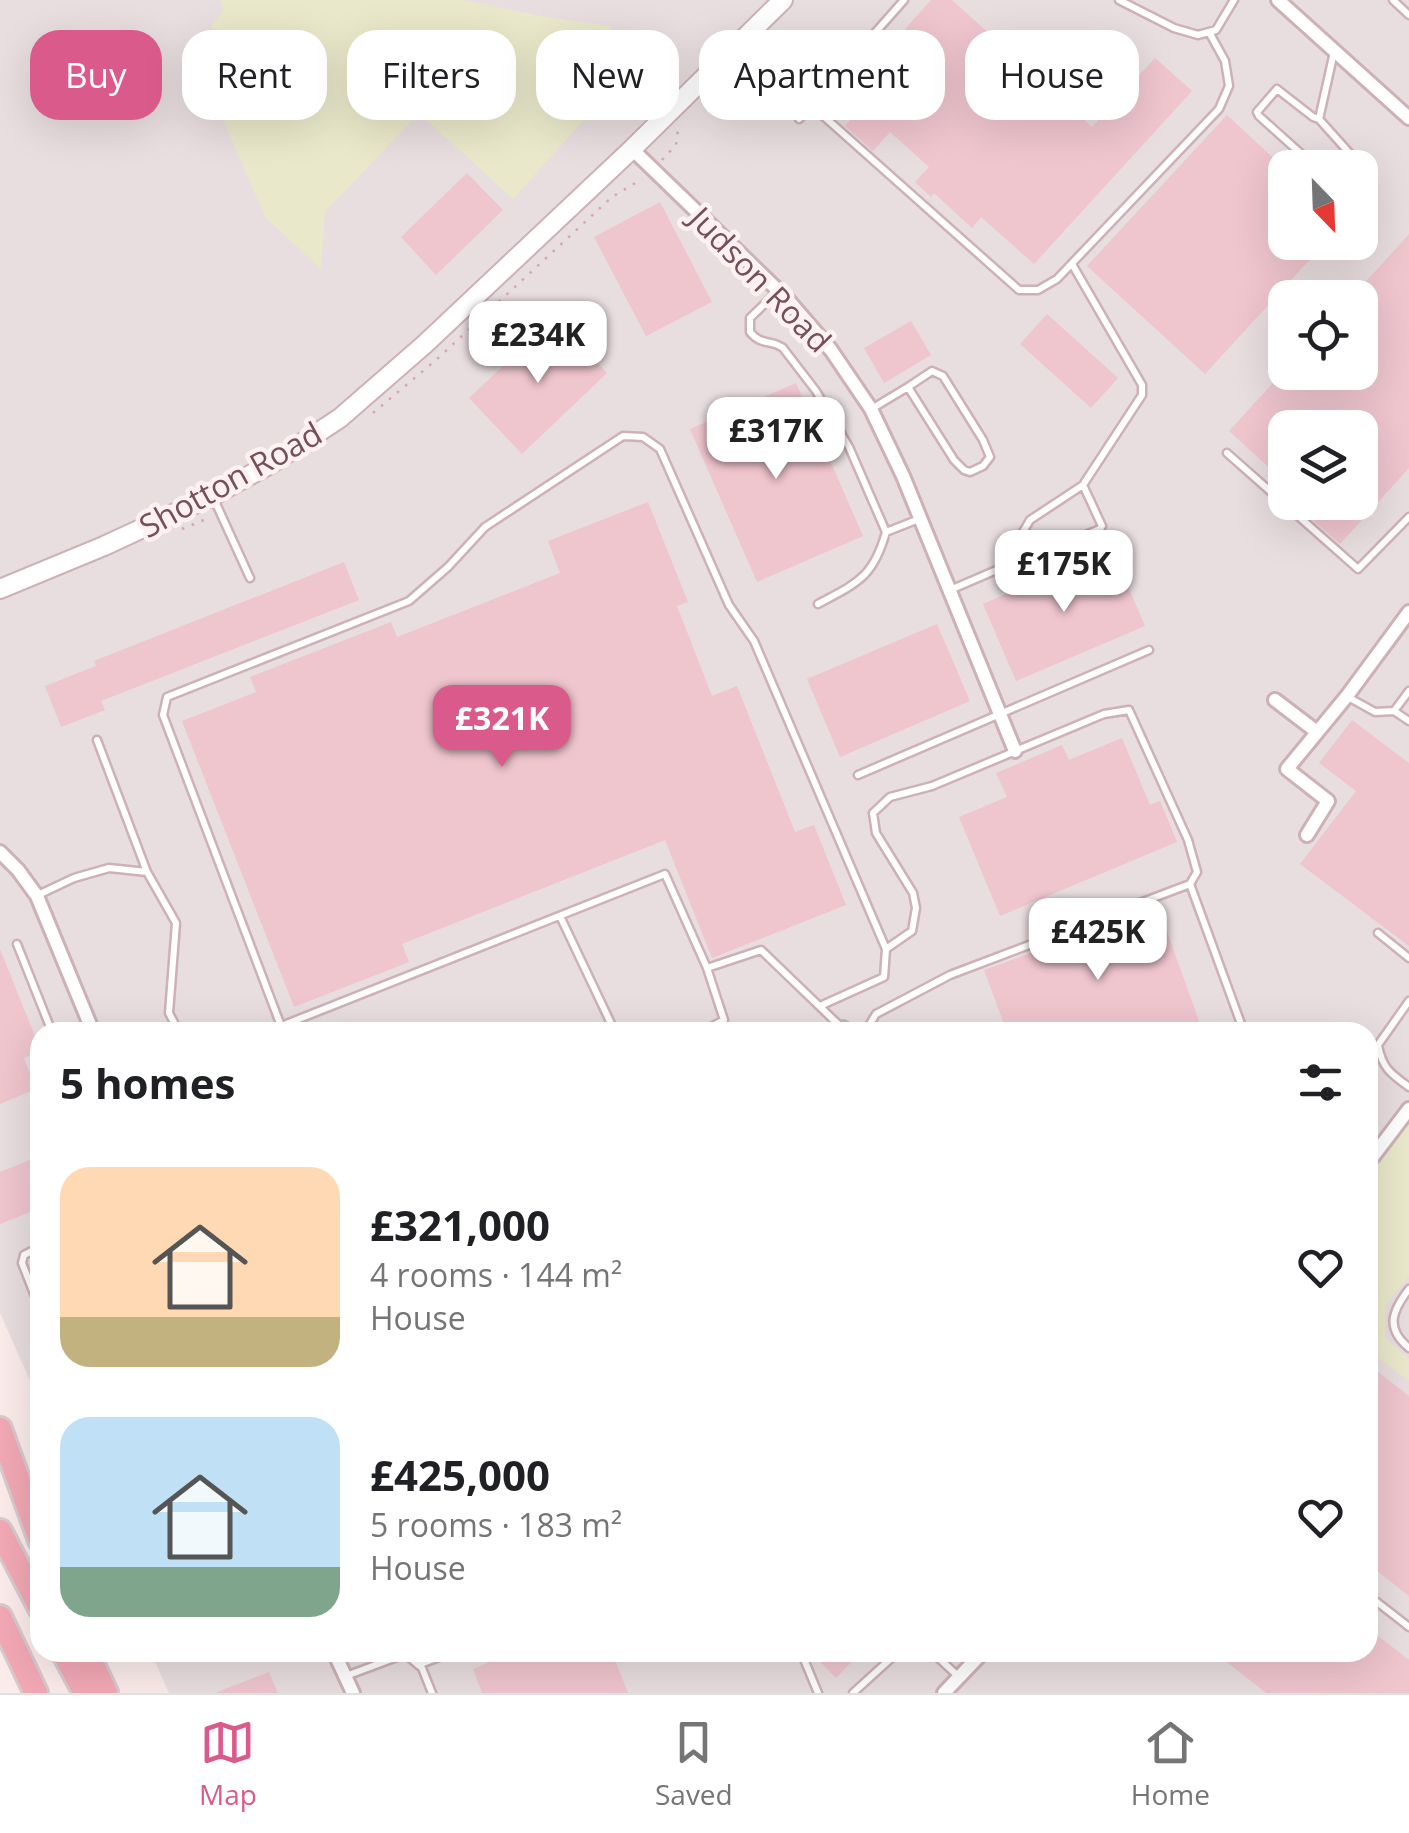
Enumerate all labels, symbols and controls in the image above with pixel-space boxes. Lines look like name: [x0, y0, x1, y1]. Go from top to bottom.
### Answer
chip: Buy: [30, 30, 162, 120]
chip: Rent: [182, 30, 327, 120]
chip: Filters: [347, 30, 516, 120]
chip: New: [536, 30, 679, 120]
chip: Apartment: [699, 30, 945, 120]
chip: House: [965, 30, 1139, 120]
north arrow: [1268, 150, 1378, 260]
map controls: [1268, 150, 1378, 520]
street label: Judson Road: [679, 195, 841, 361]
button: locate: [1268, 280, 1378, 390]
pin: £234K: [468, 301, 608, 386]
text: £234K: [491, 312, 585, 355]
pin: £317K: [706, 397, 846, 482]
text: £317K: [729, 408, 823, 451]
button: layers: [1268, 410, 1378, 520]
street label: Shotton Road: [131, 411, 329, 547]
pin: £175K: [994, 530, 1134, 615]
text: £175K: [1017, 541, 1111, 584]
pin: £321K: [432, 685, 572, 770]
text: £321K: [455, 696, 549, 739]
pin: £425K: [1028, 898, 1168, 983]
text: £425K: [1051, 909, 1145, 952]
text: 5 homes: [60, 1054, 235, 1111]
icon: filters: [1293, 1055, 1348, 1110]
text: £321,000: [370, 1196, 550, 1253]
icon: home: [140, 1207, 260, 1327]
icon: heart: [1293, 1240, 1348, 1295]
text: 4 rooms · 144 m²: [370, 1253, 622, 1296]
text: House: [370, 1296, 466, 1339]
text: £425,000: [370, 1446, 550, 1503]
icon: home: [140, 1457, 260, 1577]
icon: heart: [1293, 1490, 1348, 1545]
text: 5 rooms · 183 m²: [370, 1503, 622, 1546]
text: House: [370, 1546, 466, 1589]
tab: Map: [199, 1715, 257, 1813]
tab: Saved: [655, 1715, 733, 1813]
tab: Home: [1131, 1715, 1210, 1813]

